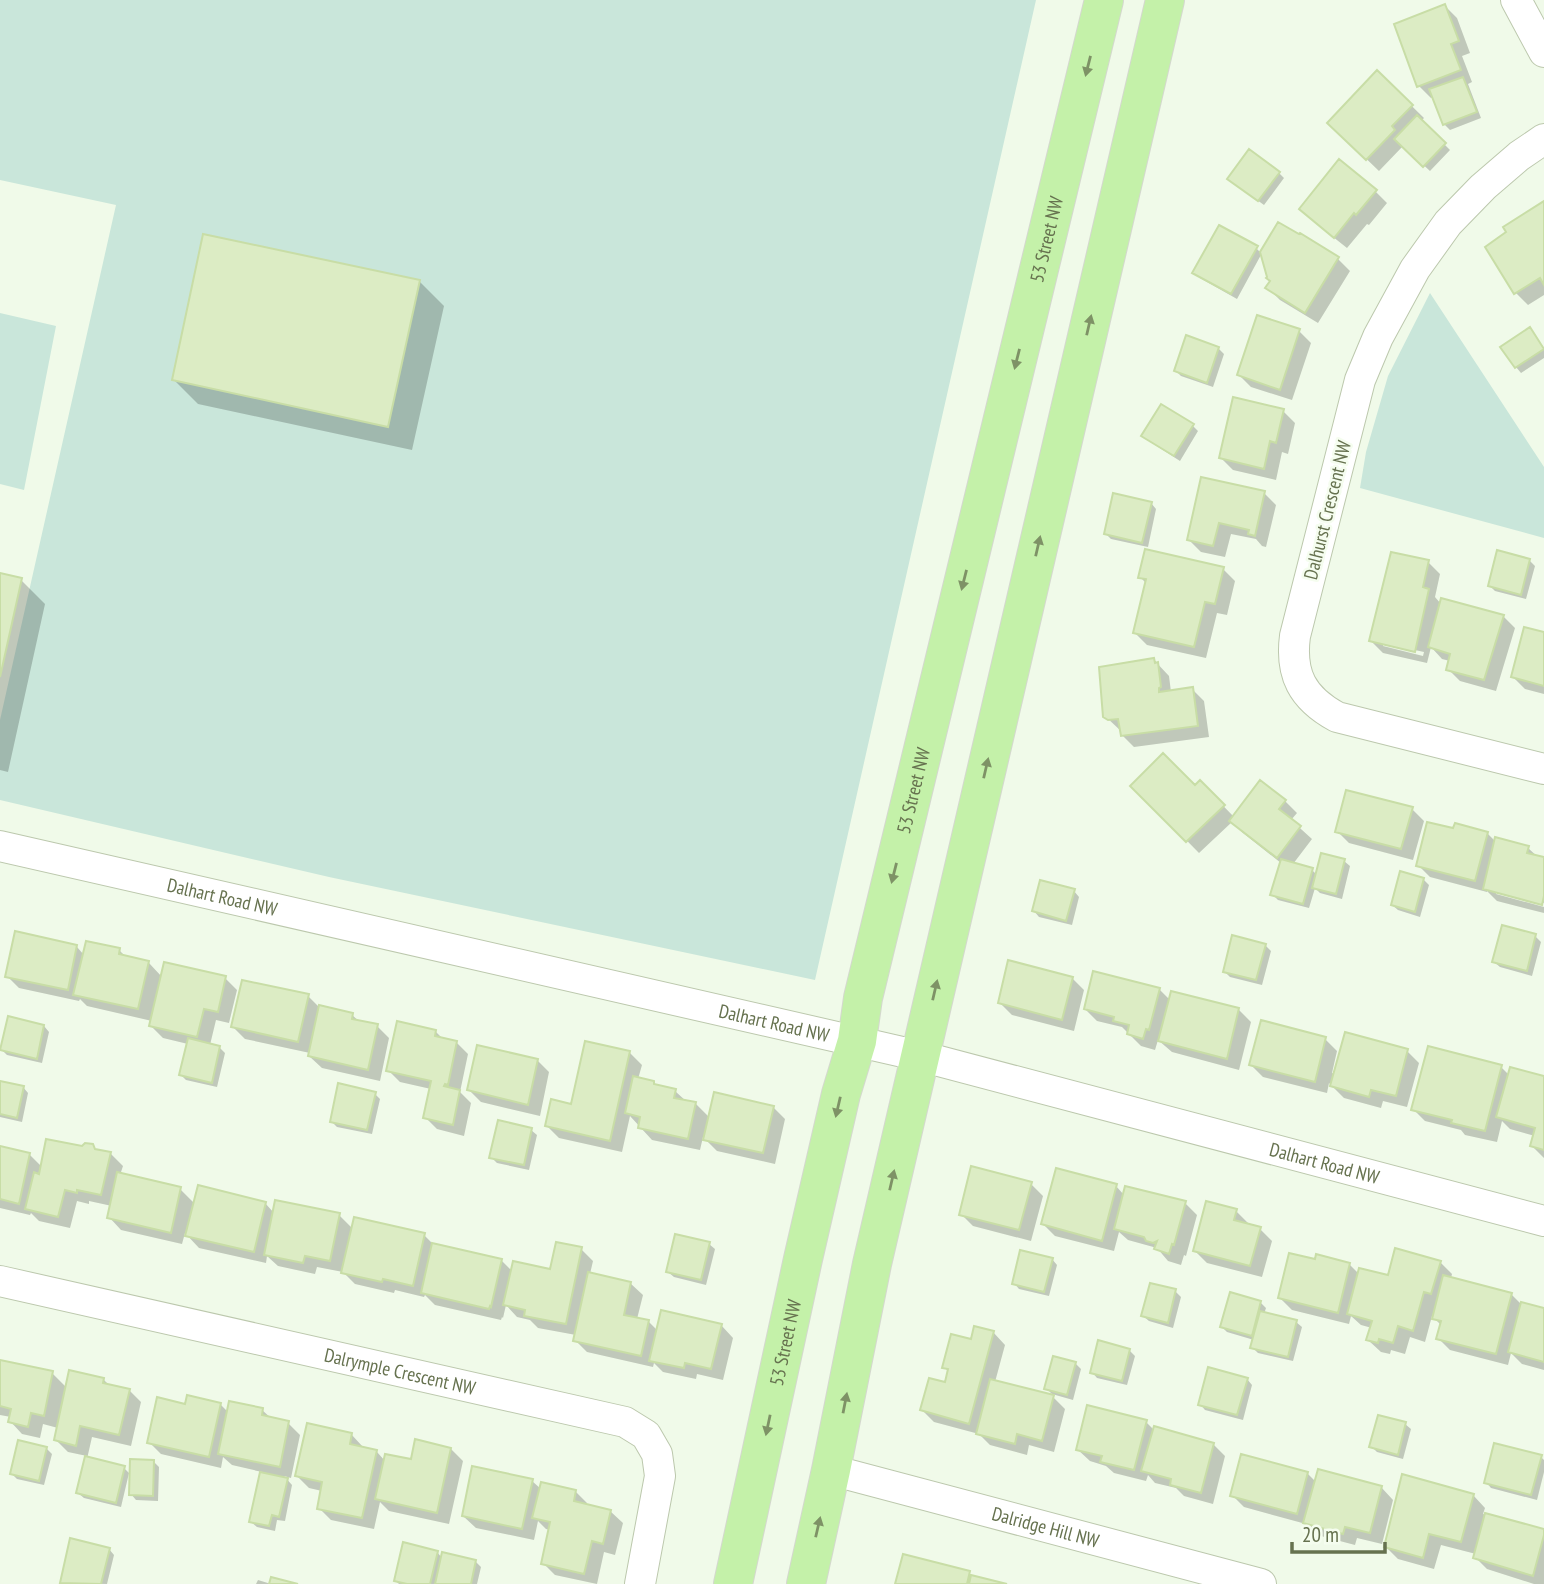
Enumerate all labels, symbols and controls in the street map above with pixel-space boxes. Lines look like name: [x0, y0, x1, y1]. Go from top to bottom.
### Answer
one-way arrow: [1082, 55, 1093, 77]
street label: 53 Street NW: [1024, 194, 1068, 285]
one-way arrow: [1084, 314, 1095, 336]
one-way arrow: [1011, 348, 1022, 370]
street label: Dalhurst Crescent NW: [1298, 438, 1356, 582]
one-way arrow: [1033, 535, 1044, 557]
one-way arrow: [958, 569, 969, 591]
street label: 53 Street NW: [891, 745, 935, 836]
one-way arrow: [981, 757, 992, 779]
one-way arrow: [888, 862, 899, 884]
street label: Dalhart Road NW: [165, 873, 280, 921]
one-way arrow: [930, 979, 941, 1001]
street label: Dalhart Road NW: [717, 998, 832, 1047]
one-way arrow: [833, 1096, 844, 1118]
street label: Dalhart Road NW: [1267, 1137, 1382, 1189]
one-way arrow: [887, 1169, 898, 1191]
street label: 53 Street NW: [764, 1297, 806, 1388]
street label: Dalrymple Crescent NW: [322, 1343, 478, 1400]
one-way arrow: [839, 1392, 850, 1414]
one-way arrow: [763, 1414, 774, 1436]
street label: Dalridge Hill NW: [989, 1501, 1102, 1553]
scale bar: [1292, 1510, 1385, 1554]
one-way arrow: [813, 1516, 824, 1538]
text: 20 m: [1302, 1521, 1339, 1548]

